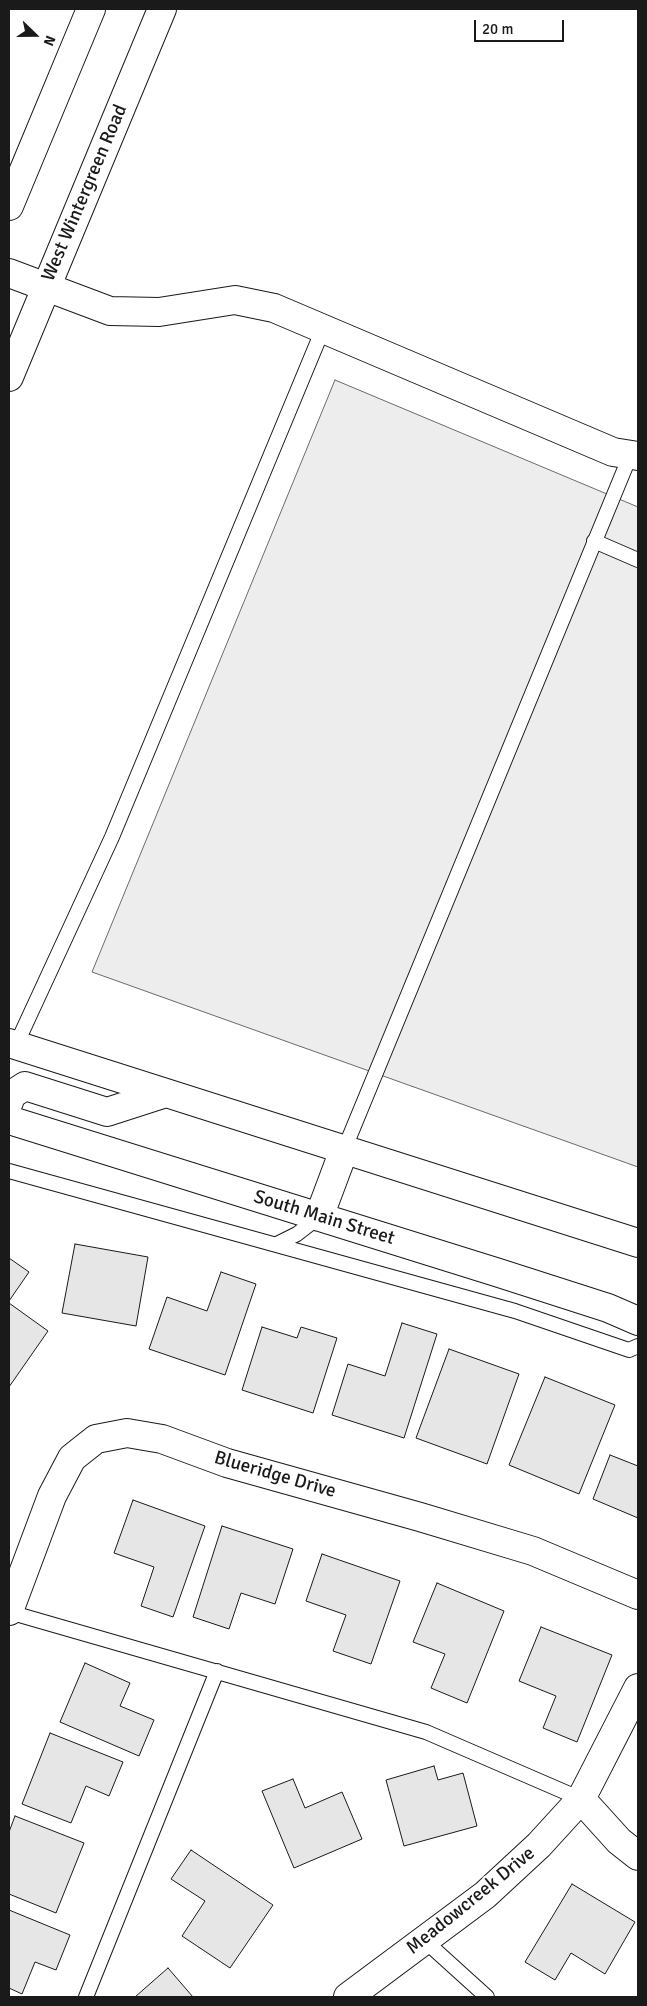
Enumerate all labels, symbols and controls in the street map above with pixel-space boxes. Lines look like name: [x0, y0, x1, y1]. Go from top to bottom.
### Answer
north arrow: [10, 10, 60, 60]
scale bar: [477, 10, 567, 42]
text: 20 m: [482, 20, 513, 38]
text: N: [40, 33, 59, 49]
street label: West Wintergreen Road: [38, 101, 132, 285]
street label: South Main Street: [251, 1186, 397, 1250]
street label: Blueridge Drive: [212, 1447, 338, 1503]
street label: Meadowcreek Drive: [402, 1842, 540, 1960]

